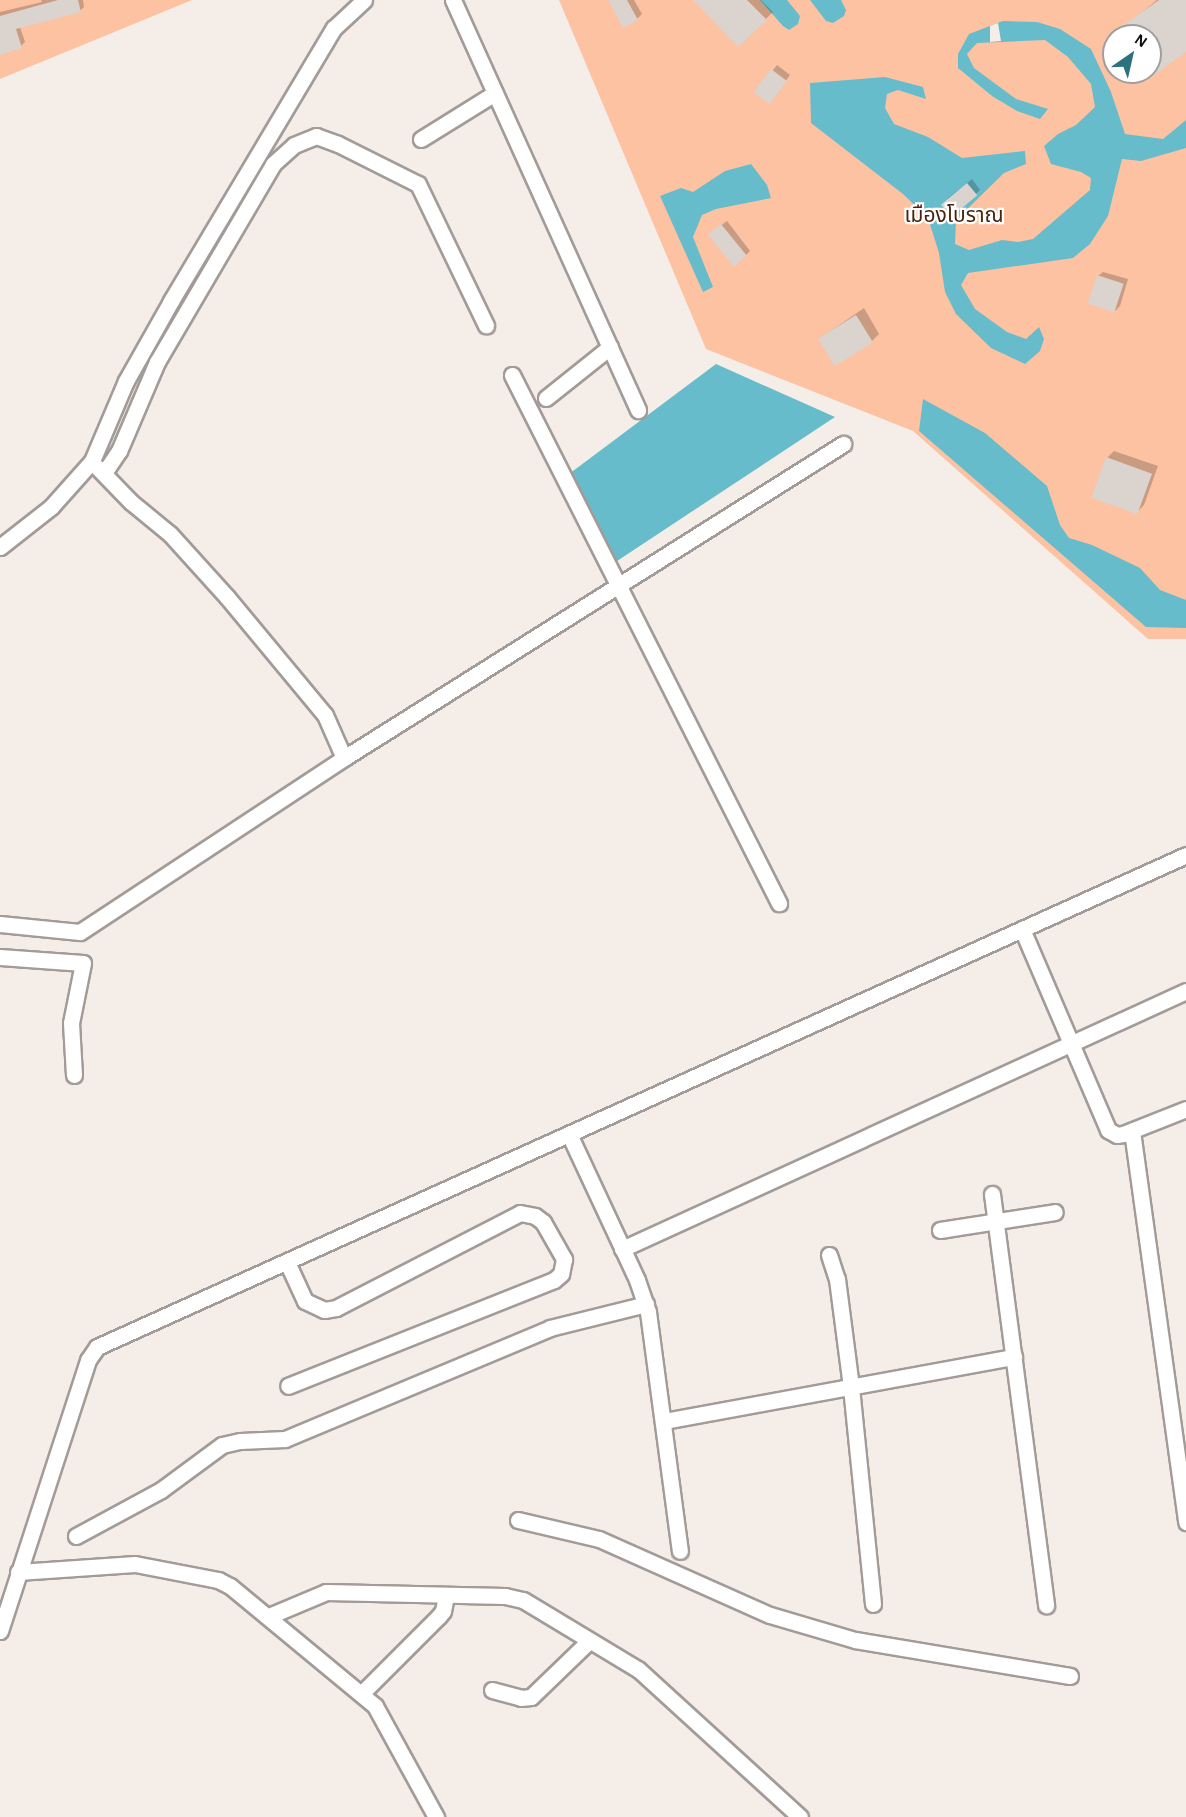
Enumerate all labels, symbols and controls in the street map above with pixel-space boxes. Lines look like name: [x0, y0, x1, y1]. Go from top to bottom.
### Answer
north arrow: [1102, 24, 1162, 84]
text: N: [1132, 31, 1150, 50]
park label: เมืองโบราณ: [904, 203, 1004, 229]

